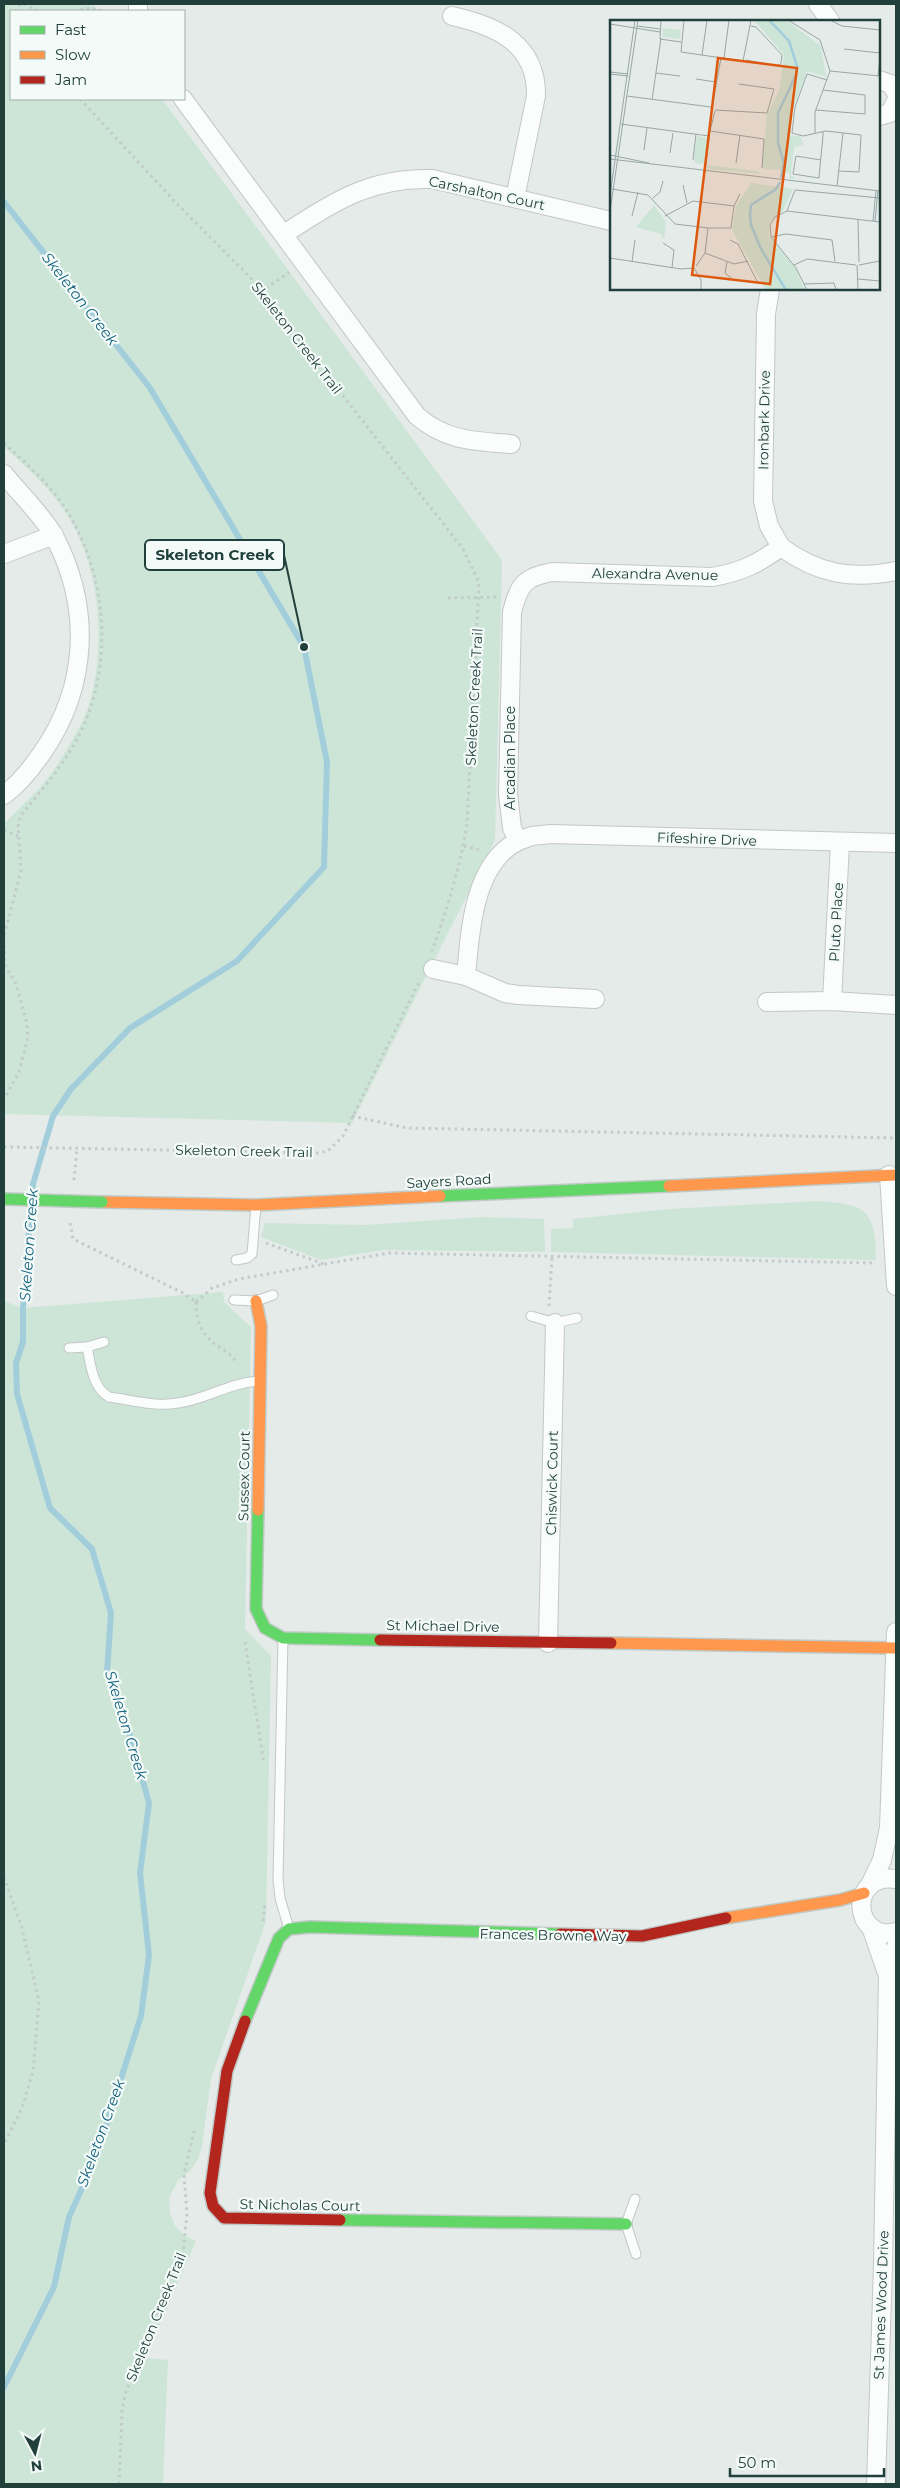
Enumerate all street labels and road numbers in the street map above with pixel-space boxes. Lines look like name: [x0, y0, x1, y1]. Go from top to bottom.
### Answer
street label: Carshalton Court: [427, 172, 547, 214]
street label: Skeleton Creek Trail: [248, 278, 346, 398]
street label: Ironbark Drive: [754, 370, 774, 470]
street label: Alexandra Avenue: [592, 564, 718, 584]
street label: Skeleton Creek Trail: [461, 628, 487, 766]
street label: Arcadian Place: [501, 706, 519, 810]
street label: Fifeshire Drive: [657, 828, 757, 850]
street label: Pluto Place: [825, 882, 847, 962]
street label: Skeleton Creek Trail: [175, 1141, 313, 1161]
street label: Sayers Road: [406, 1170, 492, 1192]
street label: Sussex Court: [234, 1430, 254, 1521]
street label: Chiswick Court: [542, 1430, 562, 1536]
street label: St Michael Drive: [386, 1616, 500, 1636]
street label: Frances Browne Way: [479, 1925, 627, 1945]
street label: St Nicholas Court: [239, 2195, 361, 2215]
street label: St James Wood Drive: [869, 2230, 893, 2380]
street label: Skeleton Creek Trail: [122, 2250, 190, 2384]

